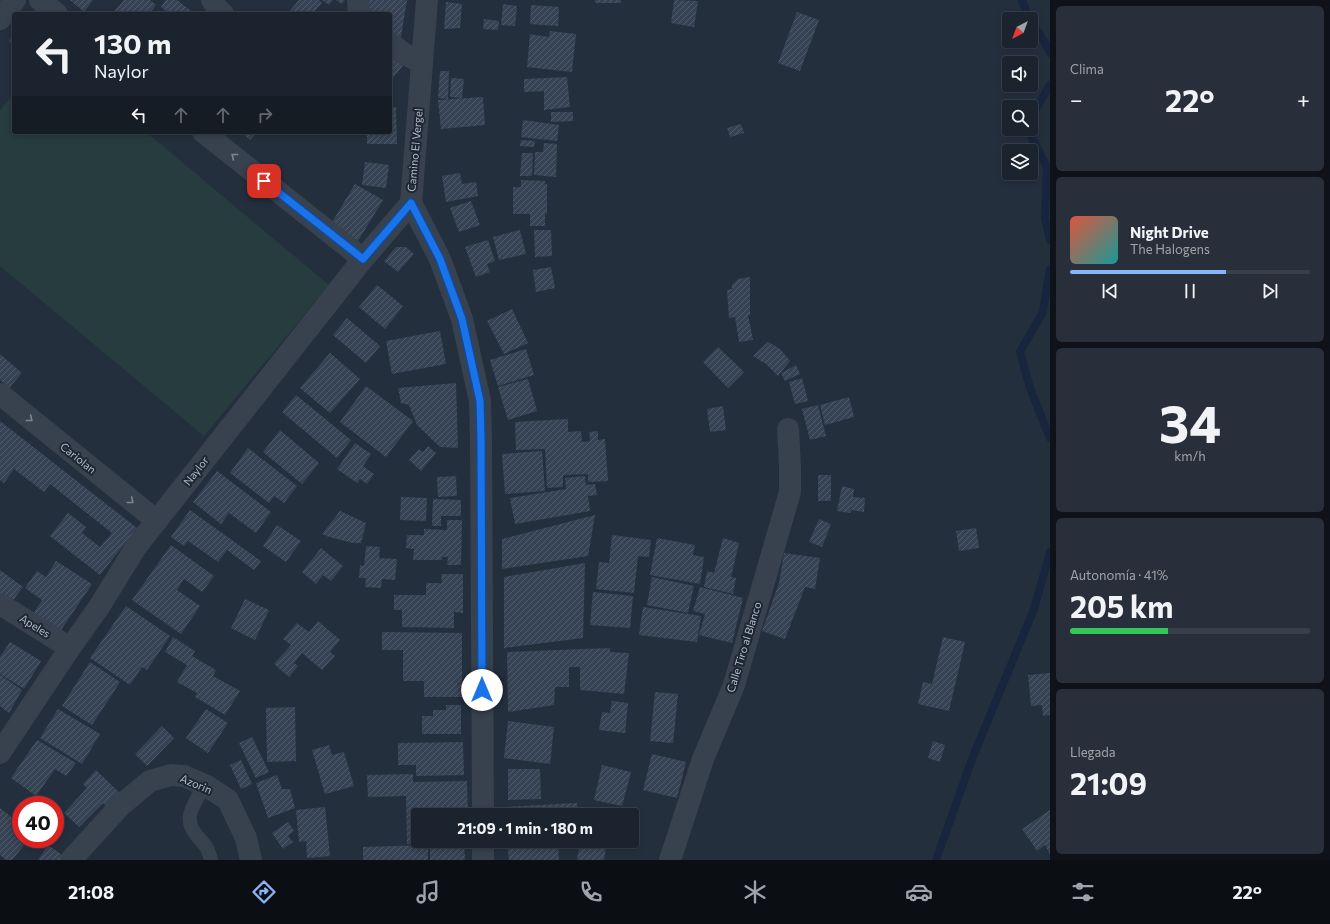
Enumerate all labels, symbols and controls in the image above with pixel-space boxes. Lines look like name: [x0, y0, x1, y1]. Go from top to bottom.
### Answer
north arrow: [1002, 12, 1038, 48]
map controls: [1002, 12, 1038, 180]
text: 130 m: [94, 26, 171, 60]
icon: left: [28, 28, 80, 80]
button: sound: [1002, 56, 1038, 92]
text: Naylor: [94, 60, 149, 82]
text: Clima: [1070, 61, 1104, 77]
text: 22°: [1165, 81, 1215, 118]
text: −: [1070, 86, 1083, 113]
text: +: [1297, 86, 1310, 113]
button: search: [1002, 100, 1038, 136]
icon: left: [128, 104, 150, 126]
icon: ahead: [170, 104, 192, 126]
icon: ahead: [212, 104, 234, 126]
icon: right: [254, 104, 276, 126]
street label: Camino El Vergel: [404, 108, 425, 192]
button: layers: [1002, 144, 1038, 180]
one-way arrow: [231, 154, 238, 161]
pin: [247, 164, 281, 198]
icon: arrive: [253, 170, 275, 192]
text: Night Drive: [1130, 223, 1209, 241]
text: The Halogens: [1130, 241, 1210, 257]
icon: previous: [1099, 280, 1121, 302]
icon: pause: [1179, 280, 1201, 302]
icon: next: [1259, 280, 1281, 302]
text: 34: [1159, 390, 1221, 454]
one-way arrow: [26, 414, 33, 421]
street label: Cariolan: [58, 439, 99, 476]
text: km/h: [1174, 448, 1206, 464]
street label: Naylor: [180, 453, 211, 488]
one-way arrow: [127, 496, 134, 503]
text: Autonomía · 41%: [1070, 567, 1168, 583]
text: 205 km: [1070, 587, 1173, 624]
street label: Calle Tiro al Blanco: [724, 600, 764, 694]
street label: Apeles: [18, 611, 53, 640]
position arrow: [461, 669, 503, 711]
text: Llegada: [1070, 744, 1116, 760]
text: 21:09: [1070, 764, 1147, 801]
street label: Azorin: [178, 771, 214, 796]
speed limit sign: 40: [12, 796, 64, 848]
text: 21:09 · 1 min · 180 m: [457, 819, 593, 837]
icon: directions: [250, 878, 278, 906]
icon: music: [414, 878, 442, 906]
icon: phone: [577, 878, 605, 906]
icon: climate: [741, 878, 769, 906]
icon: car: [905, 878, 933, 906]
icon: filters: [1069, 878, 1097, 906]
text: 21:08: [68, 881, 114, 903]
text: 22°: [1232, 881, 1262, 903]

